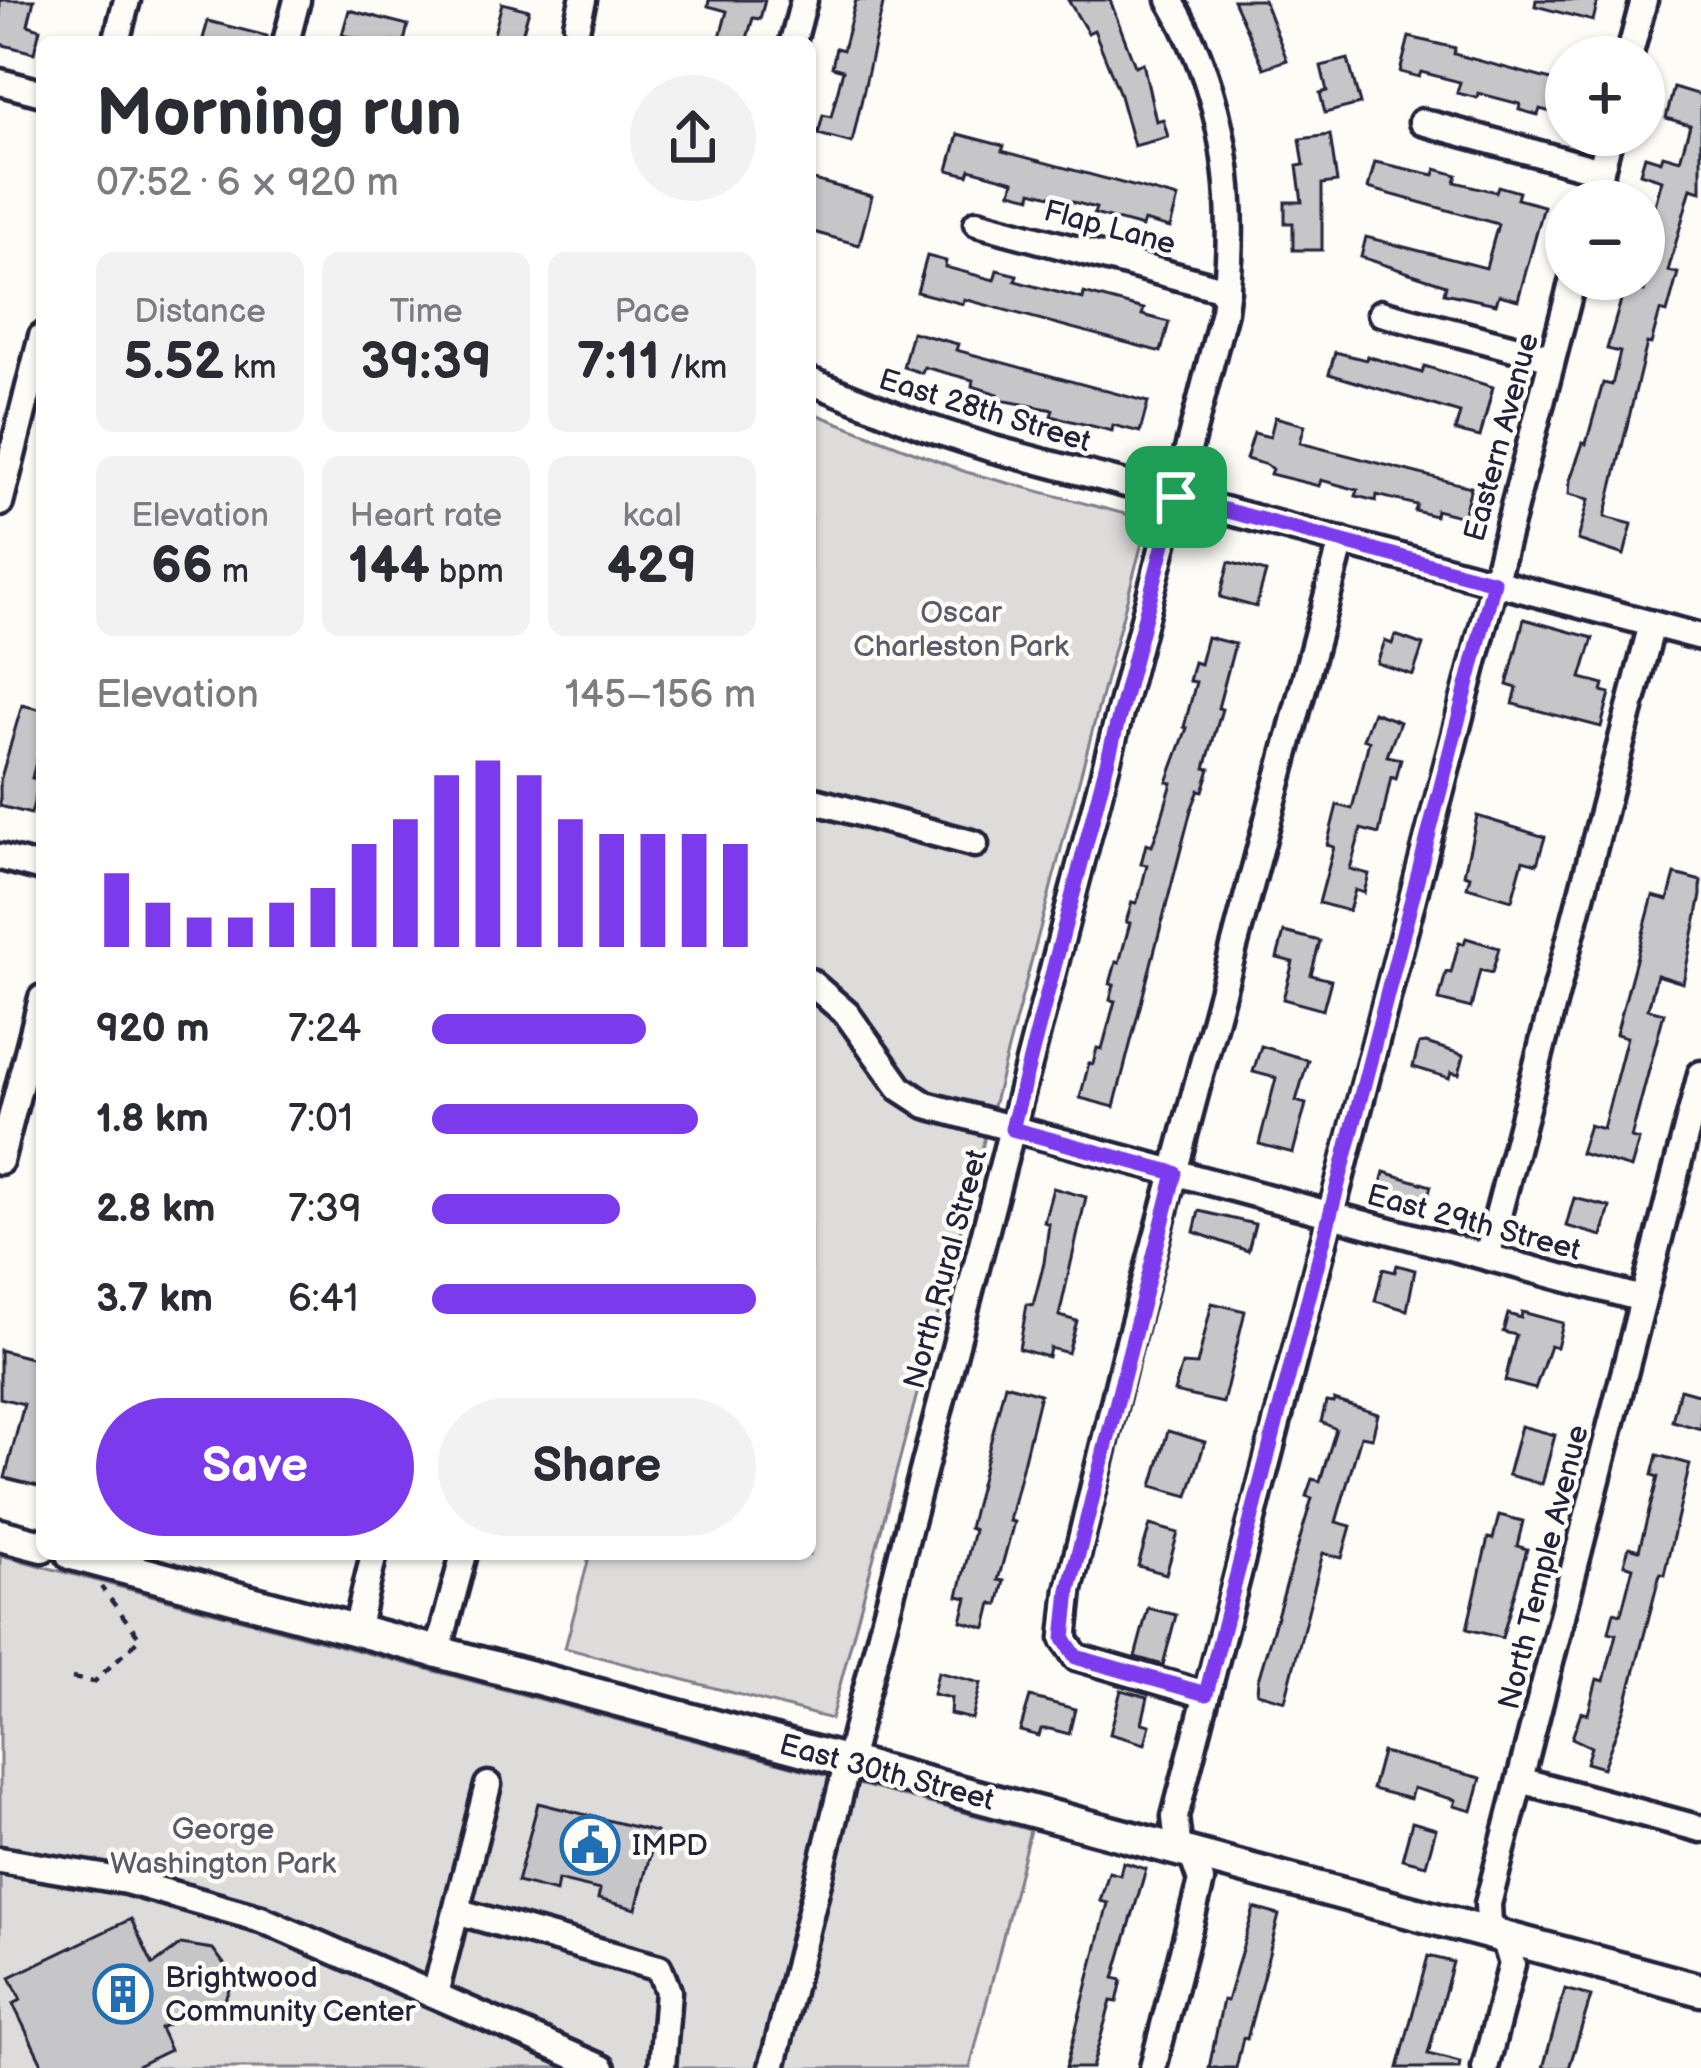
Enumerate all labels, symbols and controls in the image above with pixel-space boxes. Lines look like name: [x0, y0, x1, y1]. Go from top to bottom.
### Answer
map controls: [1545, 36, 1665, 300]
button: +: [1545, 36, 1665, 156]
text: Morning run: [96, 75, 462, 154]
button: share: [630, 75, 756, 201]
text: 07:52 · 6 × 920 m: [96, 160, 399, 207]
button: −: [1545, 180, 1665, 300]
street label: Flap Lane: [1040, 193, 1180, 263]
text: Distance: [134, 292, 266, 332]
text: Time: [389, 292, 463, 332]
text: Pace: [614, 292, 690, 332]
street label: Eastern Avenue: [1457, 329, 1547, 545]
text: 5.52: [124, 332, 224, 393]
text: 39:39: [360, 332, 492, 393]
text: 7:11: [577, 332, 660, 393]
text: km: [224, 348, 277, 388]
text: /km: [660, 348, 727, 388]
street label: East 28th Street: [874, 362, 1095, 460]
pin: [1125, 446, 1227, 548]
icon: arrive: [1143, 464, 1209, 530]
text: Elevation: [131, 496, 269, 536]
text: Heart rate: [350, 496, 502, 536]
text: kcal: [622, 496, 682, 536]
text: 66: [151, 536, 213, 597]
text: 144: [348, 536, 430, 597]
text: 429: [607, 536, 697, 597]
text: m: [213, 552, 249, 592]
text: bpm: [430, 552, 504, 592]
park label: Oscar Charleston Park: [853, 595, 1069, 665]
text: Elevation: [96, 672, 259, 719]
text: 145–156 m: [565, 672, 756, 719]
text: 920 m: [96, 1006, 210, 1053]
text: 7:24: [288, 1006, 361, 1053]
text: 1.8 km: [96, 1096, 209, 1143]
text: 7:01: [288, 1096, 353, 1143]
street label: North Rural Street: [897, 1146, 995, 1393]
street label: East 29th Street: [1363, 1177, 1584, 1269]
text: 2.8 km: [96, 1186, 216, 1233]
text: 7:39: [288, 1186, 362, 1233]
text: 3.7 km: [96, 1276, 213, 1323]
text: 6:41: [288, 1276, 359, 1323]
button: Save: [96, 1398, 414, 1536]
button: Share: [438, 1398, 756, 1536]
street label: North Temple Avenue: [1491, 1421, 1597, 1713]
street label: East 30th Street: [775, 1727, 998, 1819]
park label: George Washington Park: [110, 1812, 336, 1882]
public building icon: IMPD: [559, 1814, 621, 1876]
place label: IMPD: [632, 1828, 708, 1864]
place label: Brightwood Community Center: [165, 1960, 417, 2030]
building icon: Brightwood Community Center: [92, 1963, 154, 2025]

